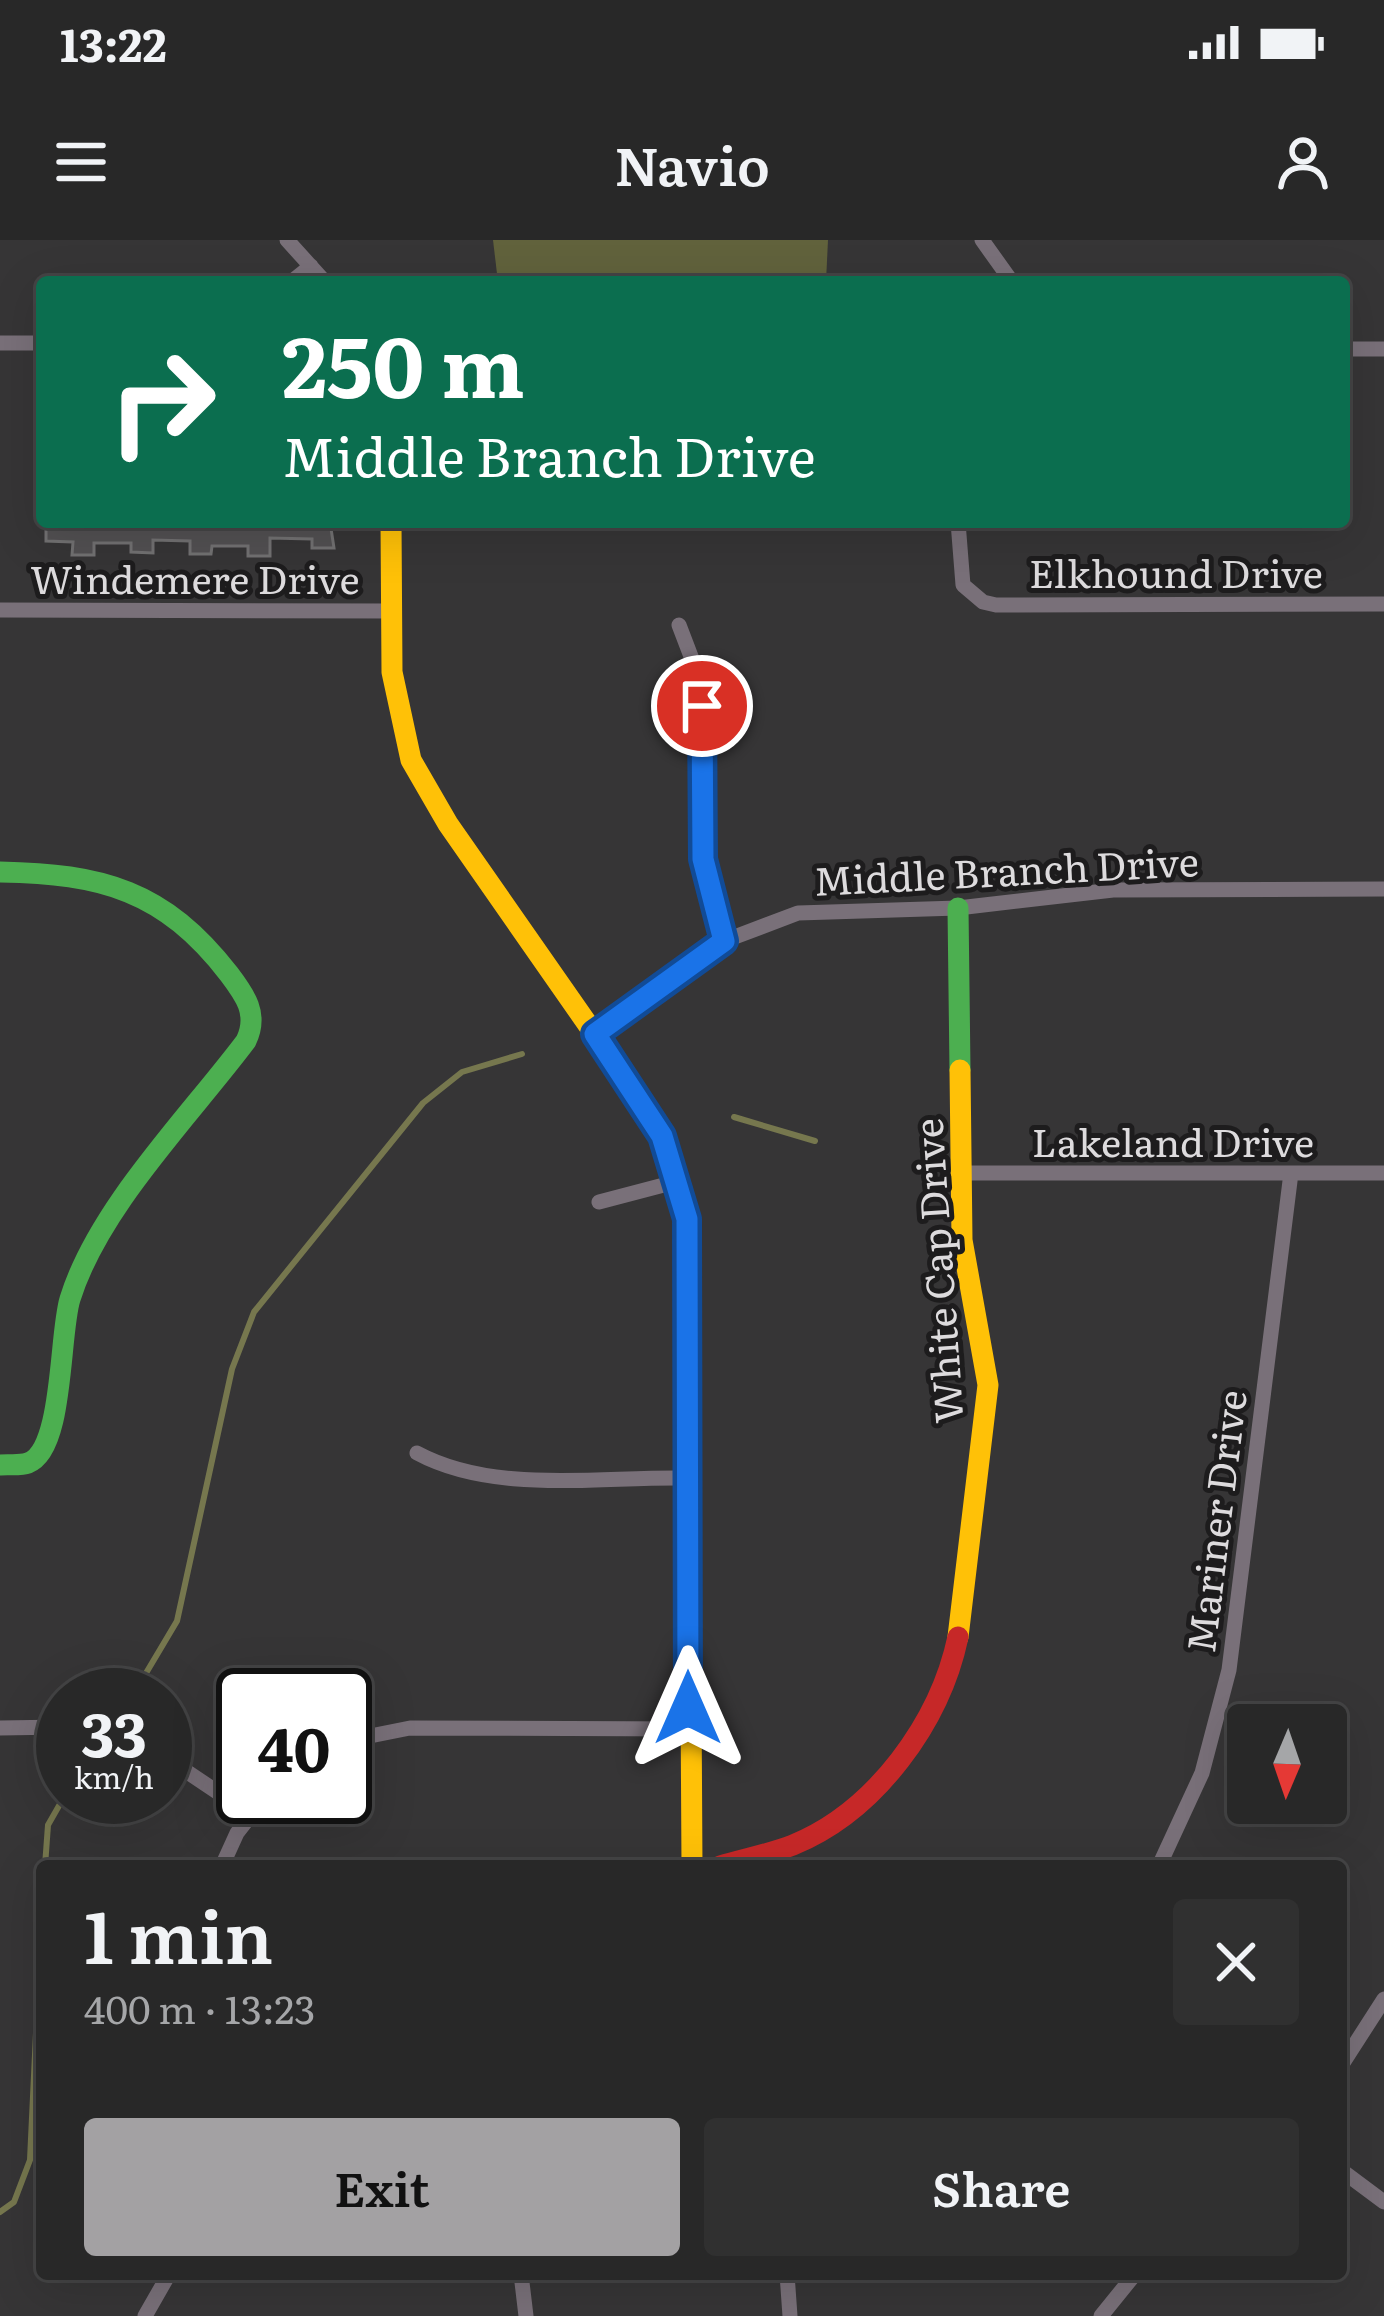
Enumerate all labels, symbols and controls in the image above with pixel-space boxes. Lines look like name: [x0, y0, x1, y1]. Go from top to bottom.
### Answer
text: 13:22: [60, 9, 167, 76]
text: Navio: [614, 122, 770, 203]
icon: menu: [48, 129, 114, 195]
icon: person: [1270, 129, 1336, 195]
text: 250 m: [282, 299, 525, 424]
icon: right: [84, 324, 240, 480]
text: Middle Branch Drive: [282, 413, 816, 494]
street label: Elkhound Drive: [1029, 542, 1323, 600]
street label: Windemere Drive: [30, 548, 360, 606]
pin: [651, 655, 753, 757]
icon: arrive: [669, 673, 735, 739]
street label: Middle Branch Drive: [812, 830, 1200, 908]
street label: Lakeland Drive: [1032, 1111, 1314, 1169]
street label: White Cap Drive: [896, 1117, 976, 1425]
street label: Mariner Drive: [1169, 1386, 1259, 1656]
position arrow: [625, 1645, 751, 1771]
speed limit sign: 40: [216, 1668, 372, 1824]
text: 33: [81, 1686, 147, 1775]
north arrow: [1227, 1704, 1347, 1824]
map controls: [1227, 1704, 1347, 1824]
text: km/h: [74, 1754, 154, 1798]
text: 1 min: [84, 1879, 273, 1986]
button: close: [1173, 1899, 1299, 2025]
text: 400 m · 13:23: [84, 1978, 315, 2036]
button: Exit: [84, 2118, 680, 2256]
button: Share: [704, 2118, 1299, 2256]

